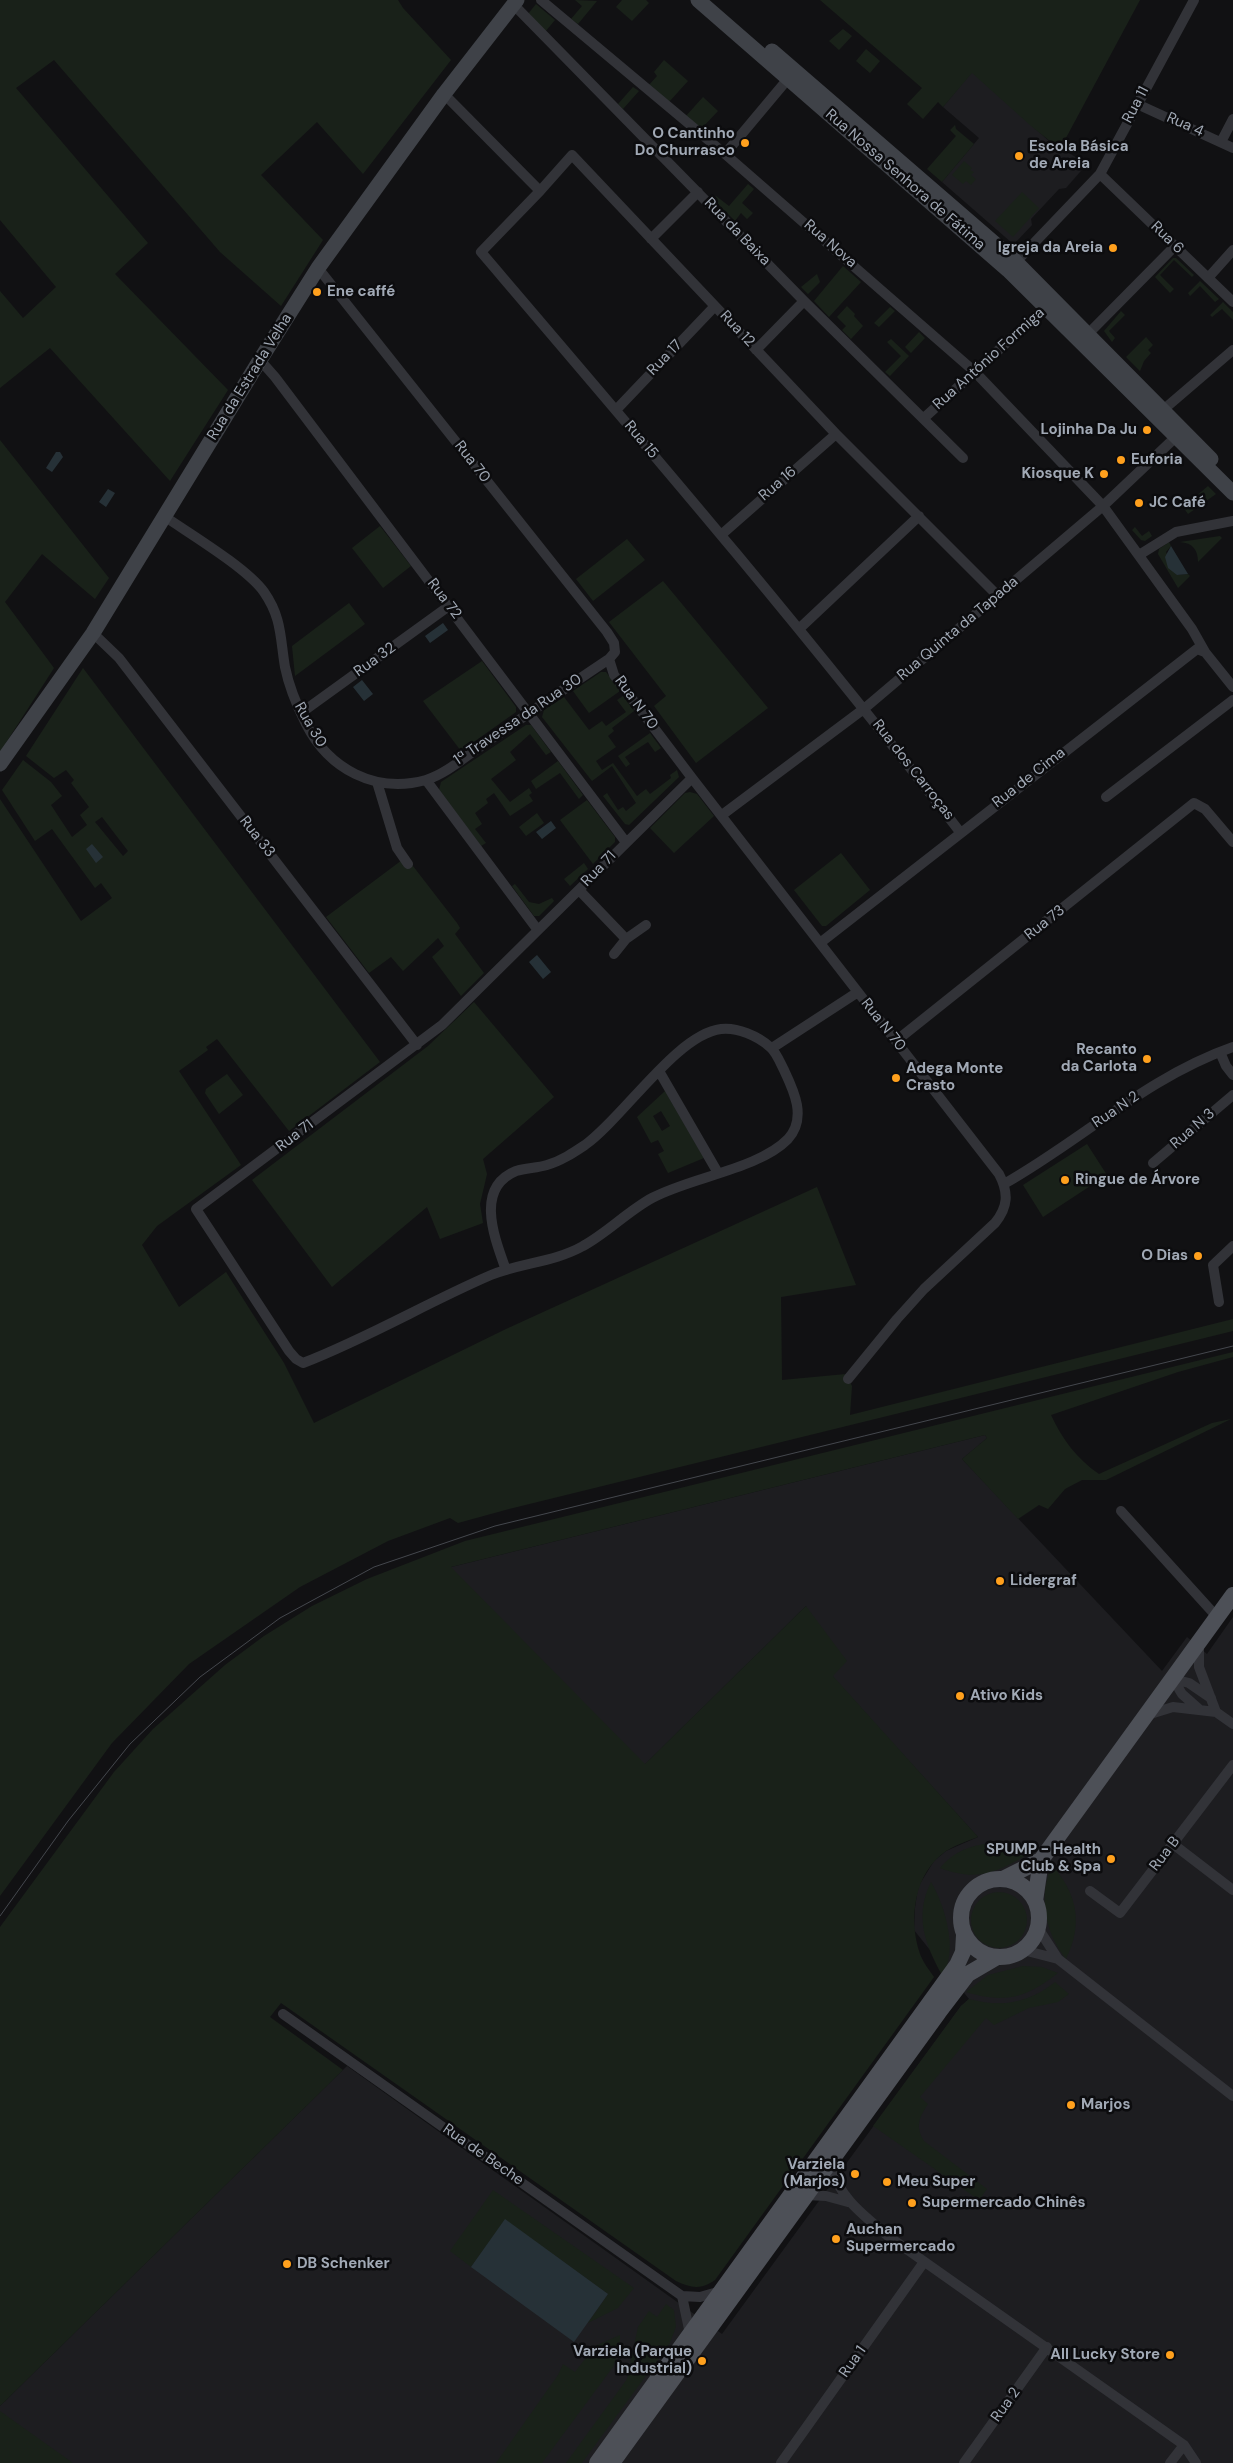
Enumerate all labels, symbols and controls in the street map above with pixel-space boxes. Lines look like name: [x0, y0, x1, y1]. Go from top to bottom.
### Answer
street label: Rua 11: [1119, 84, 1153, 126]
street label: Rua Nossa Senhora de Fátima: [822, 106, 988, 254]
street label: Rua 4: [1164, 109, 1206, 141]
place label: O Cantinho Do Churrasco: [635, 125, 735, 160]
marker: O Cantinho Do Churrasco: [739, 137, 751, 149]
place label: Escola Básica de Areia: [1029, 138, 1129, 173]
marker: Escola Básica de Areia: [1013, 150, 1025, 162]
street label: Rua da Baixa: [700, 194, 774, 270]
street label: Rua Nova: [800, 216, 860, 272]
street label: Rua 6: [1147, 218, 1187, 258]
place label: Igreja da Areia: [998, 239, 1103, 257]
marker: Igreja da Areia: [1107, 242, 1119, 254]
place label: Ene caffé: [327, 283, 395, 301]
marker: Ene caffé: [311, 286, 323, 298]
street label: Rua António Formiga: [930, 304, 1048, 414]
street label: Rua 12: [716, 307, 758, 351]
street label: Rua da Estrada Velha: [204, 310, 296, 444]
street label: Rua 17: [644, 337, 686, 379]
street label: Rua 15: [620, 418, 662, 462]
place label: Lojinha Da Ju: [1040, 421, 1137, 439]
marker: Lojinha Da Ju: [1141, 424, 1153, 436]
street label: Rua 70: [450, 438, 494, 486]
place label: Euforia: [1131, 451, 1182, 469]
marker: Euforia: [1115, 454, 1127, 466]
street label: Rua 16: [756, 463, 800, 505]
place label: Kiosque K: [1022, 465, 1094, 483]
marker: Kiosque K: [1098, 468, 1110, 480]
place label: JC Café: [1149, 494, 1206, 512]
marker: JC Café: [1133, 497, 1145, 509]
street label: Rua Quinta da Tapada: [894, 573, 1022, 685]
street label: Rua 72: [423, 575, 465, 623]
street label: Rua 32: [351, 639, 399, 681]
street label: 1ª Travessa da Rua 30: [451, 670, 585, 770]
street label: Rua N 70: [610, 673, 662, 733]
street label: Rua 30: [290, 699, 330, 751]
street label: Rua dos Carroças: [868, 716, 958, 824]
street label: Rua de Cima: [989, 744, 1069, 812]
street label: Rua 33: [235, 813, 279, 861]
street label: Rua 71: [578, 847, 620, 891]
street label: Rua 73: [1021, 902, 1069, 944]
street label: Rua N 70: [857, 995, 909, 1055]
place label: Recanto da Carlota: [1061, 1041, 1137, 1076]
marker: Recanto da Carlota: [1141, 1053, 1153, 1065]
place label: Adega Monte Crasto: [906, 1060, 1003, 1095]
marker: Adega Monte Crasto: [890, 1072, 902, 1084]
street label: Rua N 2: [1089, 1088, 1143, 1132]
street label: Rua N 3: [1167, 1105, 1219, 1153]
street label: Rua 71: [273, 1116, 317, 1156]
place label: Ringue de Árvore: [1075, 1171, 1200, 1189]
marker: Ringue de Árvore: [1059, 1174, 1071, 1186]
place label: O Dias: [1141, 1247, 1188, 1265]
marker: O Dias: [1192, 1250, 1204, 1262]
place label: Lidergraf: [1010, 1572, 1077, 1590]
marker: Lidergraf: [994, 1575, 1006, 1587]
place label: Ativo Kids: [970, 1687, 1043, 1705]
marker: Ativo Kids: [954, 1690, 966, 1702]
street label: Rua B: [1146, 1833, 1184, 1875]
place label: SPUMP - Health Club & Spa: [986, 1841, 1101, 1876]
marker: SPUMP - Health Club & Spa: [1105, 1853, 1117, 1865]
place label: Marjos: [1081, 2096, 1130, 2114]
marker: Marjos: [1065, 2099, 1077, 2111]
street label: Rua de Beche: [439, 2120, 527, 2190]
place label: Varziela (Marjos): [784, 2156, 845, 2191]
marker: Varziela (Marjos): [849, 2168, 861, 2180]
place label: Meu Super: [897, 2173, 975, 2191]
marker: Meu Super: [881, 2176, 893, 2188]
place label: Supermercado Chinês: [922, 2194, 1086, 2212]
marker: Supermercado Chinês: [906, 2197, 918, 2209]
place label: Auchan Supermercado: [846, 2221, 955, 2256]
marker: Auchan Supermercado: [830, 2233, 842, 2245]
place label: DB Schenker: [297, 2255, 390, 2273]
marker: DB Schenker: [281, 2258, 293, 2270]
place label: Varziela (Parque Industrial): [573, 2343, 692, 2378]
street label: Rua 1: [836, 2343, 870, 2381]
place label: All Lucky Store: [1050, 2346, 1160, 2364]
marker: All Lucky Store: [1164, 2349, 1176, 2361]
marker: Varziela (Parque Industrial): [696, 2355, 708, 2367]
street label: Rua 2: [987, 2384, 1025, 2426]

